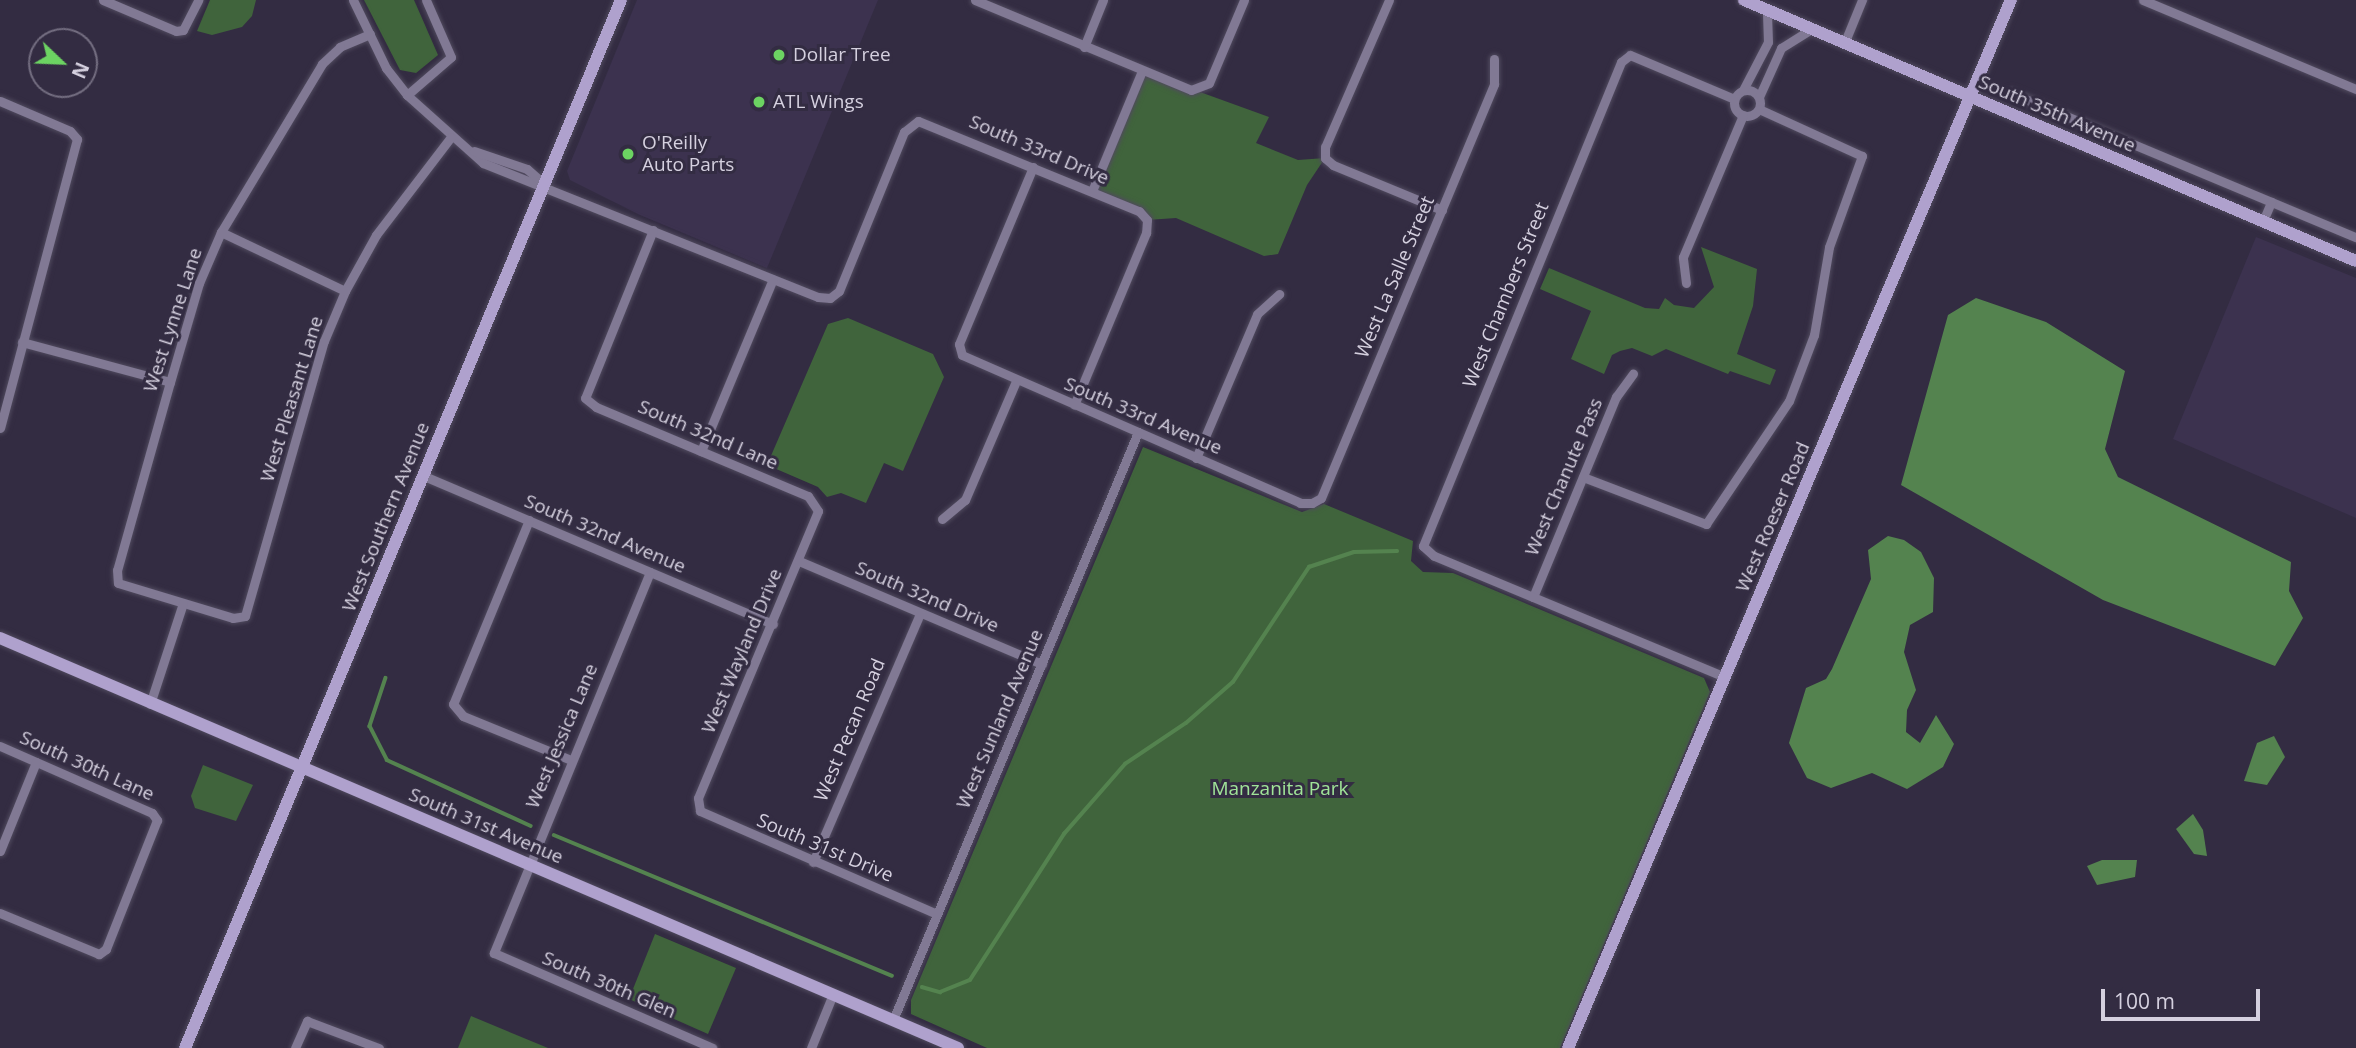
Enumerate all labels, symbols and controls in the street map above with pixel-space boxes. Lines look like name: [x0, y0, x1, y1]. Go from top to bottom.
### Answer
north arrow: [28, 28, 98, 98]
place label: Dollar Tree: [793, 44, 891, 66]
marker: Dollar Tree: [771, 47, 787, 63]
text: N: [66, 58, 95, 83]
street label: South 35th Avenue: [1975, 71, 2139, 157]
place label: ATL Wings: [773, 91, 864, 113]
marker: ATL Wings: [751, 94, 767, 110]
street label: South 33rd Drive: [966, 110, 1112, 190]
place label: O'Reilly Auto Parts: [642, 132, 734, 176]
marker: O'Reilly Auto Parts: [620, 146, 636, 162]
street label: West La Salle Street: [1351, 193, 1439, 361]
street label: West Chambers Street: [1458, 199, 1554, 391]
street label: West Lynne Lane: [139, 245, 207, 395]
street label: West Pleasant Lane: [256, 313, 328, 485]
street label: South 33rd Avenue: [1061, 372, 1225, 460]
street label: South 32nd Lane: [635, 395, 781, 475]
street label: West Chanute Pass: [1521, 395, 1607, 559]
street label: West Southern Avenue: [338, 419, 434, 615]
street label: West Roeser Road: [1731, 439, 1815, 595]
street label: South 32nd Avenue: [521, 490, 689, 578]
street label: South 32nd Drive: [852, 557, 1002, 637]
street label: West Wayland Drive: [697, 565, 787, 737]
street label: West Sunland Avenue: [952, 626, 1048, 812]
street label: West Pecan Road: [810, 655, 890, 805]
street label: West Jessica Lane: [521, 660, 603, 812]
street label: South 30th Lane: [16, 726, 158, 806]
park label: Manzanita Park: [1211, 778, 1349, 800]
street label: South 31st Avenue: [405, 783, 567, 869]
street label: South 31st Drive: [753, 809, 897, 887]
street label: South 30th Glen: [539, 947, 679, 1023]
scale bar: [2104, 974, 2263, 1018]
text: 100 m: [2114, 987, 2175, 1015]

